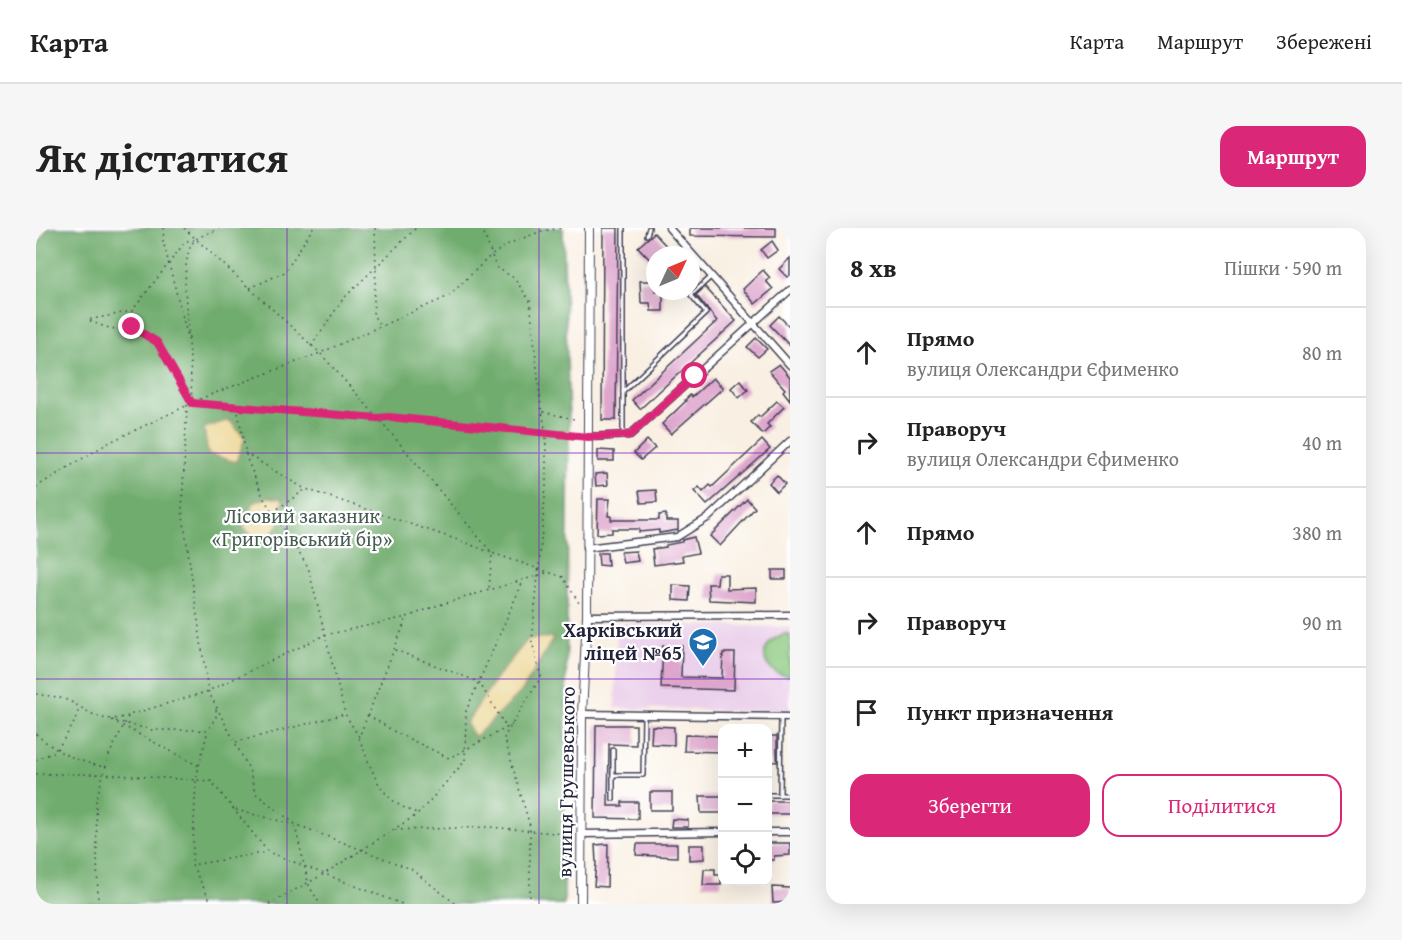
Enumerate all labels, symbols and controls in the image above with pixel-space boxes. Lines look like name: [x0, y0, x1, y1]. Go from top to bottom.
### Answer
text: Карта: [30, 21, 108, 62]
text: Карта: [1070, 26, 1124, 57]
text: Маршрут: [1157, 26, 1243, 57]
text: Збережені: [1276, 26, 1372, 57]
text: Як дістатися: [36, 126, 288, 187]
button: Маршрут: [1220, 126, 1366, 187]
north arrow: [646, 246, 700, 300]
text: 8 хв: [850, 248, 897, 287]
text: Пішки · 590 m: [1224, 253, 1342, 282]
route end: [118, 313, 144, 339]
text: Прямо: [907, 322, 974, 354]
icon: ahead: [850, 336, 883, 369]
text: 80 m: [1302, 338, 1342, 367]
text: вулиця Олександри Єфименко: [907, 354, 1179, 383]
route start: [681, 362, 707, 388]
text: Праворуч: [907, 412, 1006, 444]
icon: right: [850, 426, 883, 459]
text: 40 m: [1302, 428, 1342, 457]
text: вулиця Олександри Єфименко: [907, 444, 1179, 473]
park label: Лісовий заказник «Григорівський бір»: [212, 501, 392, 553]
icon: ahead: [850, 516, 883, 549]
text: Прямо: [907, 516, 974, 548]
text: 380 m: [1292, 518, 1342, 547]
icon: right: [850, 606, 883, 639]
text: Праворуч: [907, 606, 1006, 638]
text: 90 m: [1302, 608, 1342, 637]
place label: Харківський ліцей №65: [563, 615, 682, 667]
school or university icon: Харківський ліцей №65: [687, 626, 719, 668]
street label: вулиця Грушевського: [549, 686, 582, 878]
icon: arrive: [850, 696, 883, 729]
text: Пункт призначення: [907, 696, 1113, 728]
map controls: [718, 724, 772, 886]
button: +: [718, 724, 772, 778]
button: Зберегти: [850, 774, 1090, 837]
button: Поділитися: [1102, 774, 1342, 837]
button: −: [718, 778, 772, 832]
button: locate: [718, 832, 772, 886]

